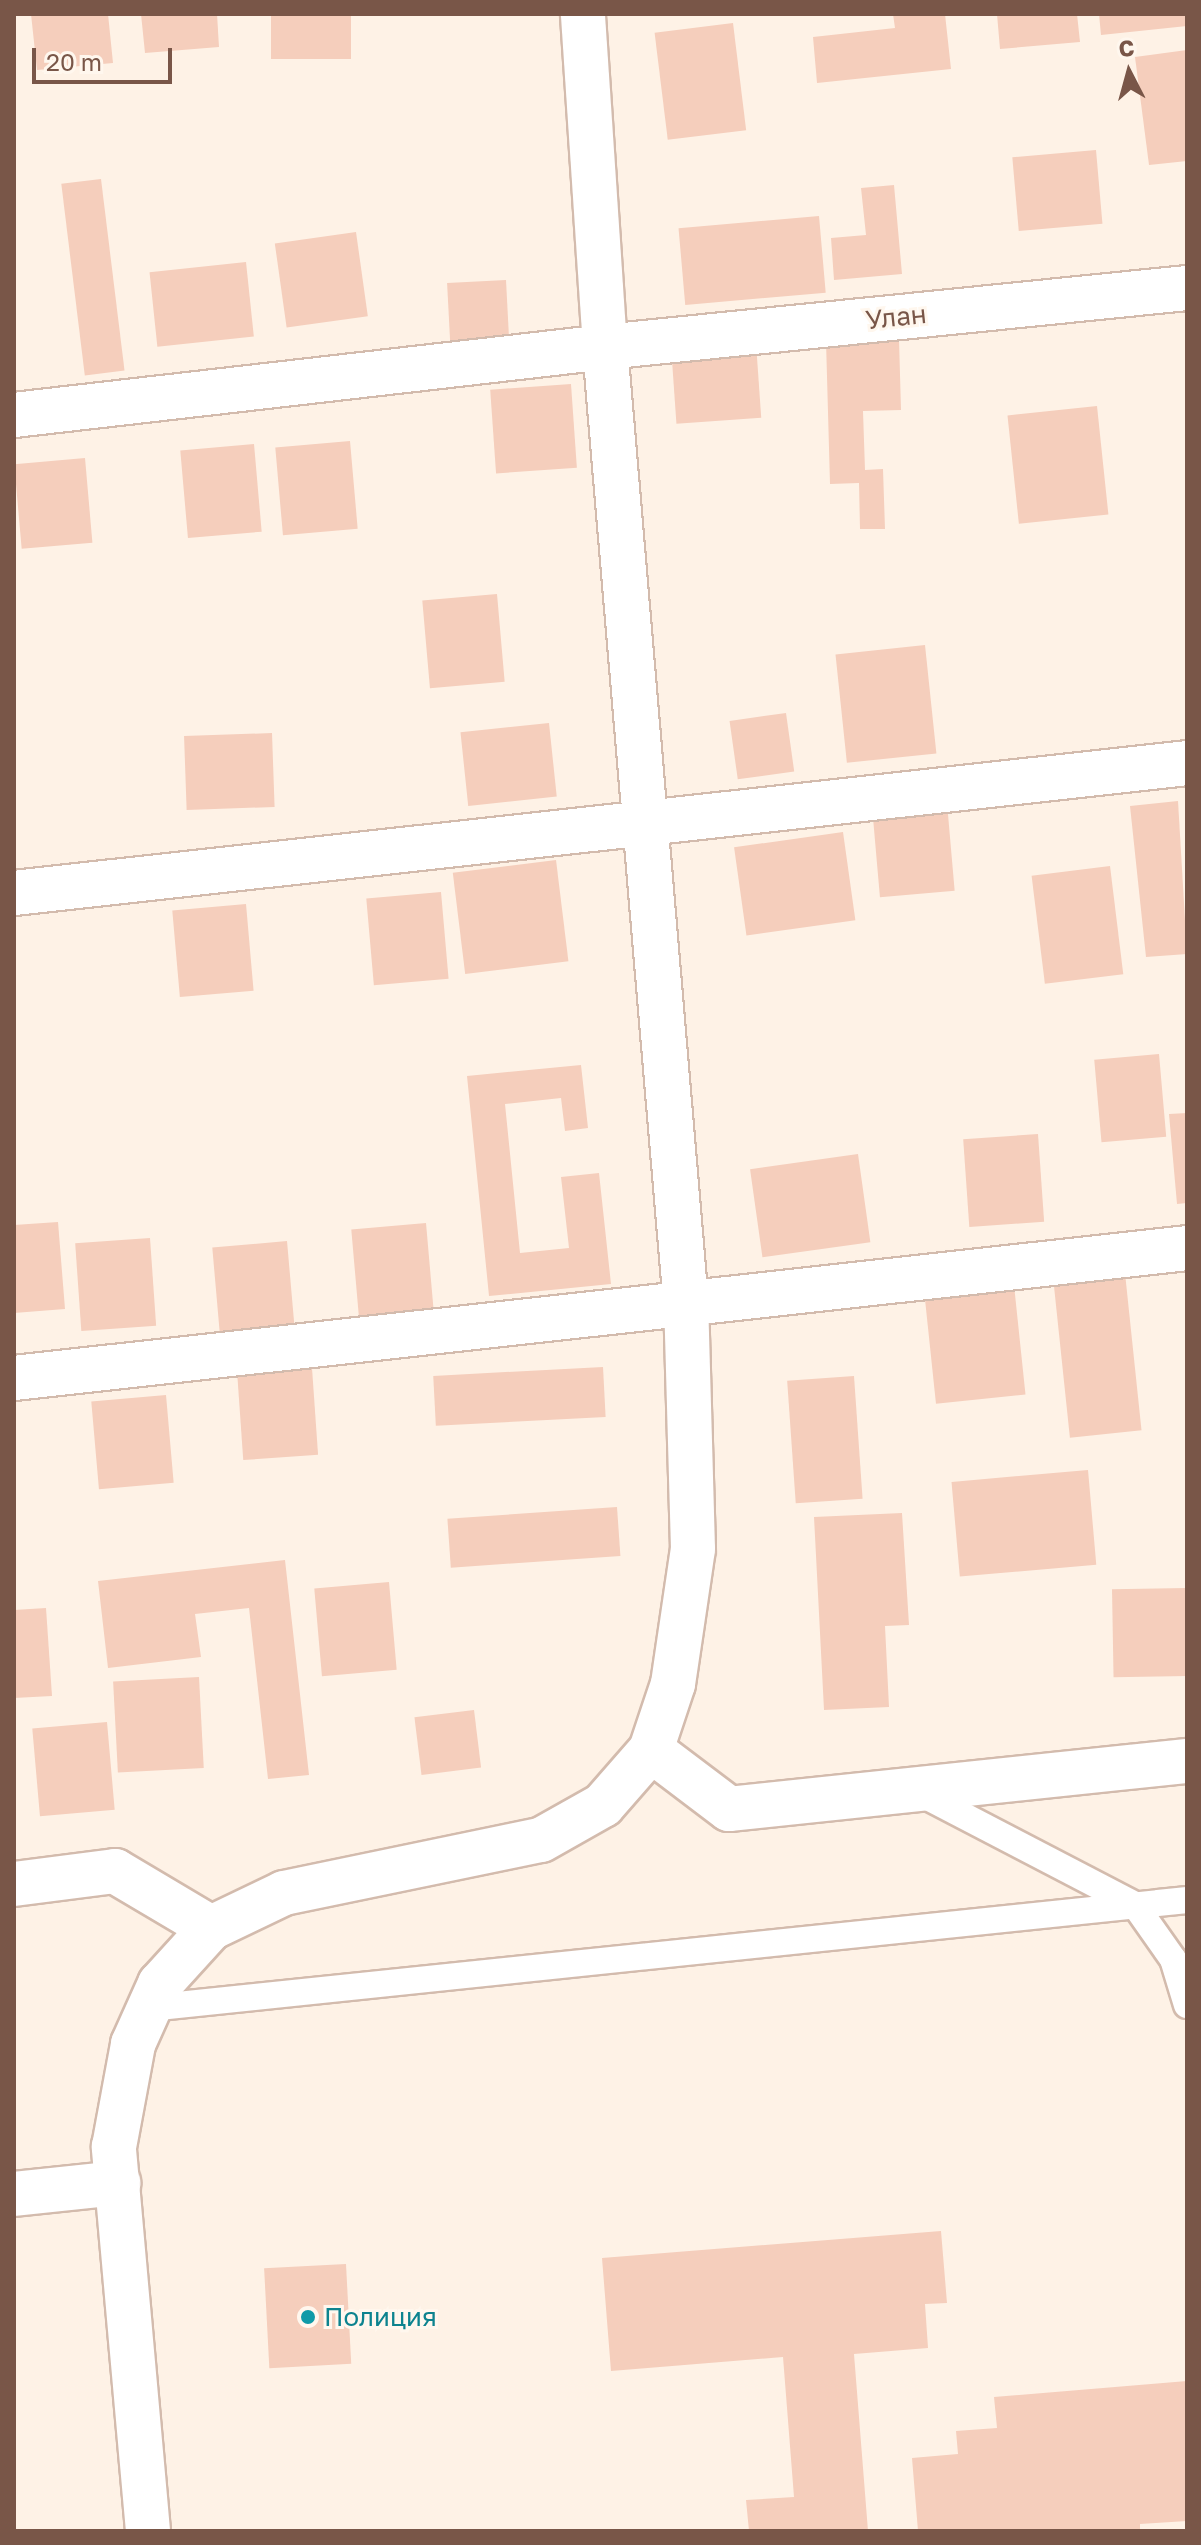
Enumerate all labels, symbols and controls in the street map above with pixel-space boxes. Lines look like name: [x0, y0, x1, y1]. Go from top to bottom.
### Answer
scale bar: [36, 32, 176, 82]
north arrow: [1089, 32, 1169, 112]
text: С: [1117, 33, 1136, 62]
text: 20 m: [46, 47, 102, 76]
street label: Улан: [864, 298, 928, 336]
place label: Полиция: [324, 2301, 437, 2333]
marker: Полиция: [299, 2308, 317, 2326]

